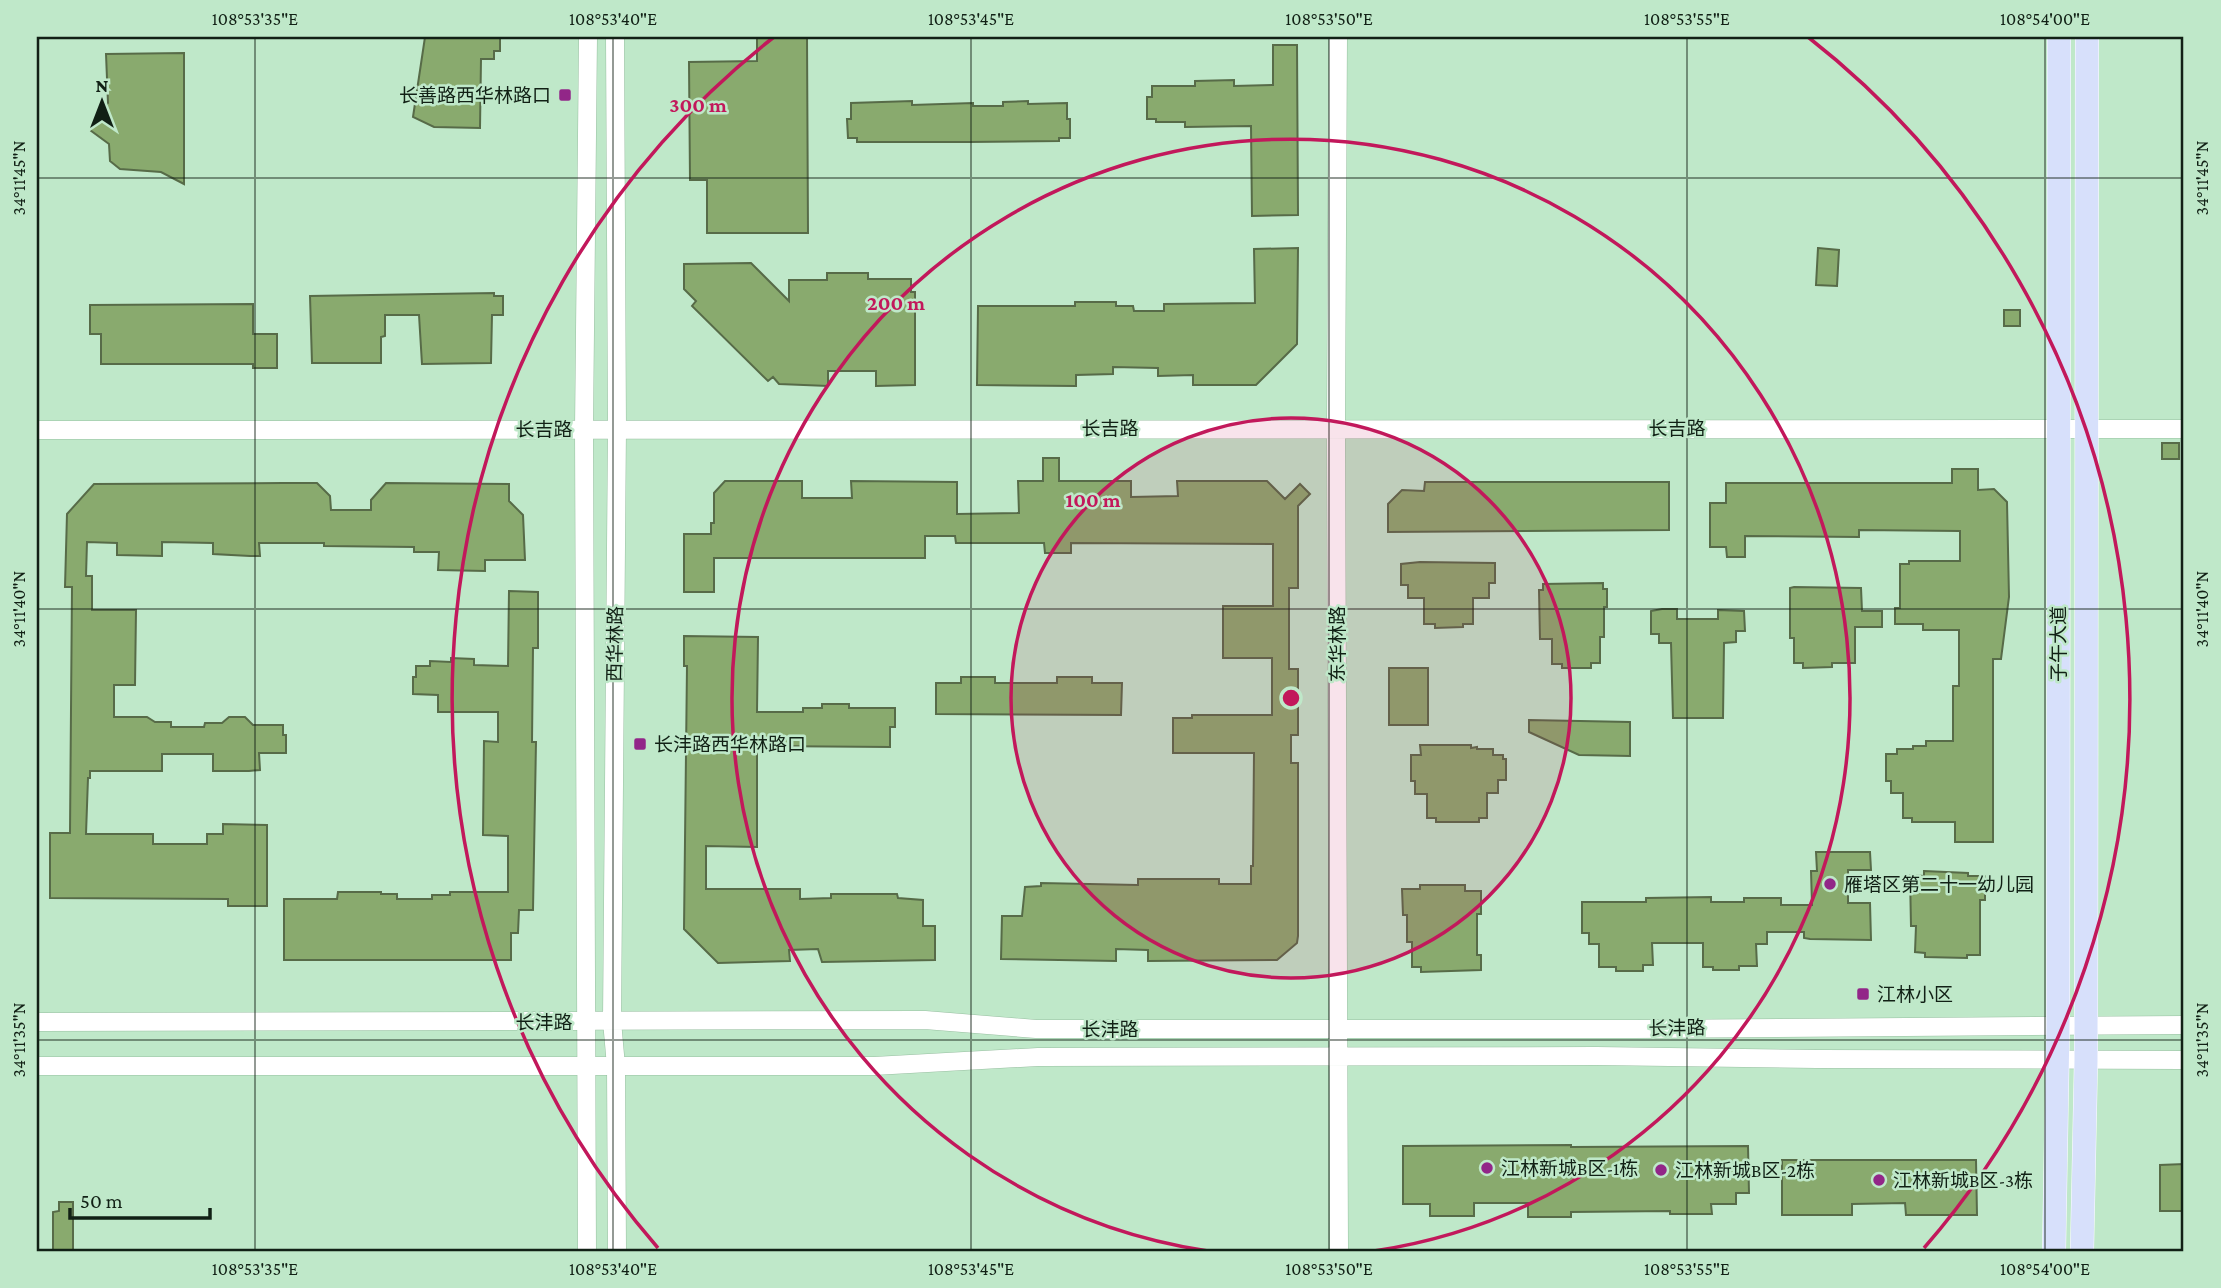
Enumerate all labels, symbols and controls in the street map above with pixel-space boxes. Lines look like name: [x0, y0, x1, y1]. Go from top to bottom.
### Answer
text: 108°53'35"E: [212, 9, 298, 29]
text: 108°53'40"E: [569, 9, 657, 29]
text: 108°53'45"E: [928, 9, 1014, 29]
text: 108°53'50"E: [1285, 9, 1373, 29]
text: 108°53'55"E: [1644, 9, 1730, 29]
text: 108°54'00"E: [2000, 9, 2090, 29]
north arrow: [66, 66, 136, 136]
text: N: [96, 75, 109, 96]
place label: 长善路西华林路口: [399, 85, 551, 106]
marker: 长善路西华林路口: [557, 87, 573, 103]
text: 300 m: [669, 93, 727, 117]
text: 34°11'45"N: [9, 140, 29, 216]
text: 34°11'45"N: [2192, 140, 2212, 216]
text: 200 m: [867, 291, 925, 315]
street label: 长吉路: [1081, 418, 1139, 439]
street label: 长吉路: [1648, 418, 1706, 439]
street label: 长吉路: [515, 419, 573, 440]
text: 100 m: [1065, 488, 1121, 512]
text: 34°11'40"N: [9, 570, 29, 647]
text: 34°11'40"N: [2192, 570, 2212, 647]
street label: 西华林路: [604, 606, 626, 682]
street label: 东华林路: [1327, 606, 1348, 682]
street label: 子午大道: [2048, 606, 2069, 682]
centre of rings: [1279, 686, 1303, 710]
place label: 长沣路西华林路口: [654, 734, 806, 755]
marker: 长沣路西华林路口: [632, 736, 648, 752]
place label: 雁塔区第二十一幼儿园: [1844, 874, 2034, 895]
marker: 雁塔区第二十一幼儿园: [1822, 876, 1838, 892]
place label: 江林小区: [1877, 984, 1953, 1005]
marker: 江林小区: [1855, 986, 1871, 1002]
text: 34°11'35"N: [9, 1002, 29, 1078]
text: 34°11'35"N: [2192, 1002, 2212, 1078]
street label: 长沣路: [515, 1012, 573, 1033]
street label: 长沣路: [1648, 1017, 1706, 1039]
street label: 长沣路: [1081, 1019, 1139, 1040]
place label: 江林新城B区-1栋: [1501, 1158, 1638, 1179]
marker: 江林新城B区-1栋: [1479, 1160, 1495, 1176]
place label: 江林新城B区-2栋: [1675, 1160, 1815, 1181]
marker: 江林新城B区-2栋: [1653, 1162, 1669, 1178]
place label: 江林新城B区-3栋: [1893, 1170, 2033, 1191]
marker: 江林新城B区-3栋: [1871, 1172, 1887, 1188]
scale bar: [70, 1176, 210, 1220]
text: 50 m: [80, 1189, 123, 1213]
text: 108°53'35"E: [212, 1259, 298, 1279]
text: 108°53'40"E: [569, 1259, 657, 1279]
text: 108°53'45"E: [928, 1259, 1014, 1279]
text: 108°53'50"E: [1285, 1259, 1373, 1279]
text: 108°53'55"E: [1644, 1259, 1730, 1279]
text: 108°54'00"E: [2000, 1259, 2090, 1279]

